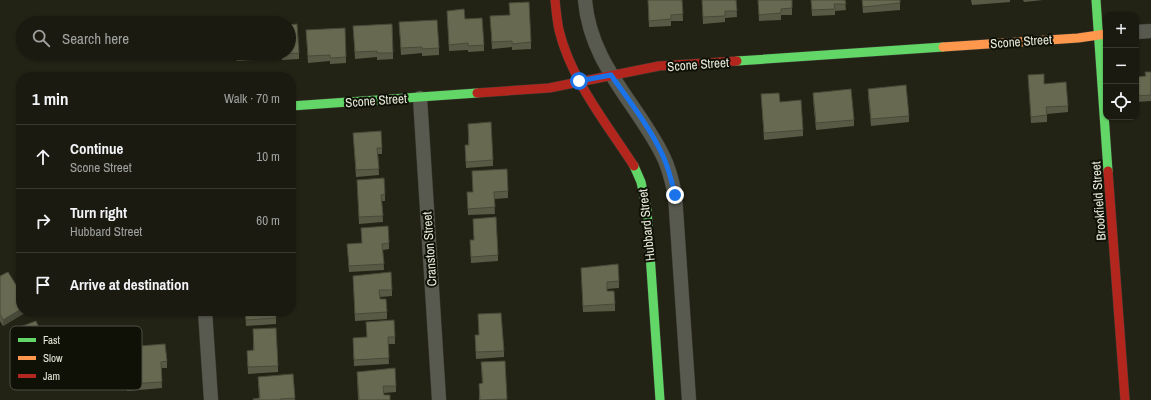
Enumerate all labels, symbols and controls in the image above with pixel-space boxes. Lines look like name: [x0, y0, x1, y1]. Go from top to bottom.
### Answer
map controls: [1103, 12, 1139, 120]
button: +: [1103, 12, 1139, 48]
search box: [16, 16, 296, 60]
icon: search: [30, 27, 52, 49]
text: Search here: [62, 28, 129, 49]
street label: Scone Street: [990, 31, 1052, 52]
button: −: [1103, 48, 1139, 84]
street label: Scone Street: [667, 54, 729, 75]
route start: [570, 72, 588, 90]
button: locate: [1103, 84, 1139, 120]
text: 1 min: [32, 87, 68, 110]
text: Walk · 70 m: [224, 90, 280, 107]
street label: Scone Street: [345, 90, 407, 111]
text: Continue: [70, 138, 123, 159]
icon: ahead: [32, 146, 54, 168]
text: 10 m: [256, 148, 280, 165]
text: Scone Street: [70, 159, 132, 176]
street label: Brookfield Street: [1087, 161, 1110, 241]
route end: [666, 186, 684, 204]
street label: Hubbard Street: [634, 188, 659, 262]
text: Turn right: [70, 202, 127, 223]
icon: right: [32, 210, 54, 232]
street label: Cranston Street: [418, 211, 441, 287]
text: 60 m: [256, 212, 280, 229]
text: Hubbard Street: [70, 223, 142, 240]
icon: arrive: [32, 274, 54, 296]
text: Arrive at destination: [70, 274, 189, 295]
legend: [10, 326, 142, 390]
text: Fast: [43, 333, 61, 347]
text: Slow: [43, 351, 63, 365]
text: Jam: [43, 369, 60, 383]

